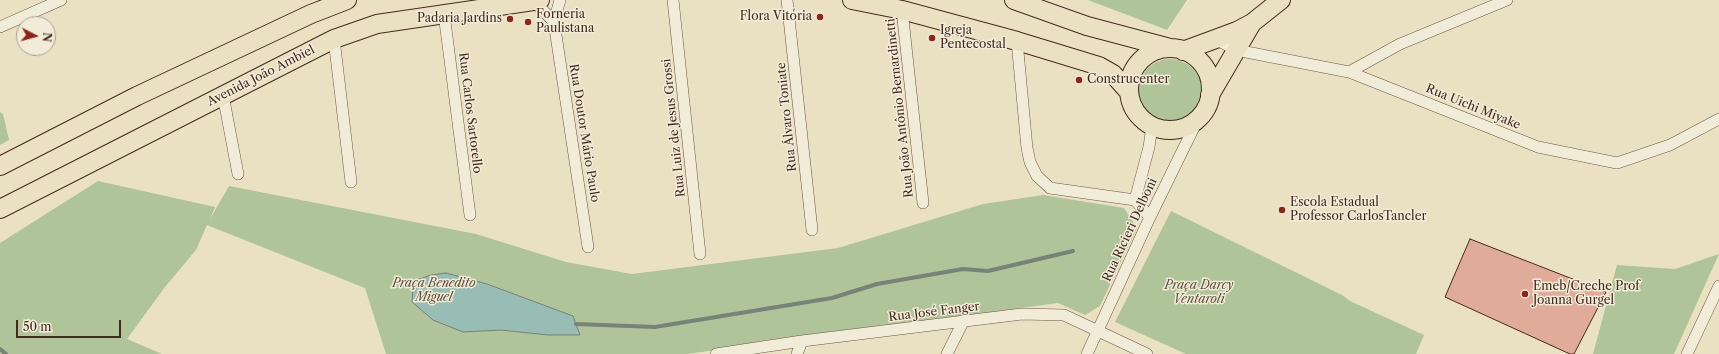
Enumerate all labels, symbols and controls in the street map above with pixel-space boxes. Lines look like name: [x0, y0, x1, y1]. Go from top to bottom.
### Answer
place label: Forneria Paulistana: [536, 8, 594, 36]
place label: Flora Vitória: [740, 10, 812, 24]
place label: Padaria Jardins: [417, 12, 502, 26]
marker: Flora Vitória: [815, 12, 825, 22]
marker: Padaria Jardins: [505, 14, 515, 24]
north arrow: [16, 16, 56, 56]
marker: Forneria Paulistana: [523, 17, 533, 27]
street label: Rua João Antônio Bernardinetti: [883, 18, 917, 198]
place label: Igreja Pentecostal: [940, 24, 1006, 52]
text: N: [39, 32, 54, 43]
marker: Igreja Pentecostal: [927, 33, 937, 43]
street label: Avenida João Ambiel: [205, 43, 317, 109]
street label: Rua Carlos Sartorello: [455, 52, 485, 174]
street label: Rua Luiz de Jesus Grossi: [660, 58, 688, 198]
street label: Rua Álvaro Toniate: [774, 62, 800, 172]
street label: Rua Doutor Mário Paulo: [566, 63, 602, 203]
place label: Construcenter: [1087, 73, 1170, 87]
marker: Construcenter: [1074, 75, 1084, 85]
street label: Rua Uichi Miyake: [1424, 81, 1522, 133]
street label: Rua Ricieri Delboni: [1100, 176, 1160, 284]
place label: Escola Estadual Professor CarlosTancler: [1290, 196, 1426, 224]
marker: Escola Estadual Professor CarlosTancler: [1277, 205, 1287, 215]
park label: Praça Benedito Miguel: [392, 277, 476, 305]
park label: Praça Darcy Ventaroli: [1165, 279, 1233, 307]
place label: Emeb/Creche Prof Joanna Gurgel: [1533, 280, 1640, 308]
marker: Emeb/Creche Prof Joanna Gurgel: [1520, 289, 1530, 299]
street label: Rua José Fanger: [888, 299, 980, 325]
scale bar: [18, 312, 123, 338]
text: 50 m: [23, 319, 52, 334]

